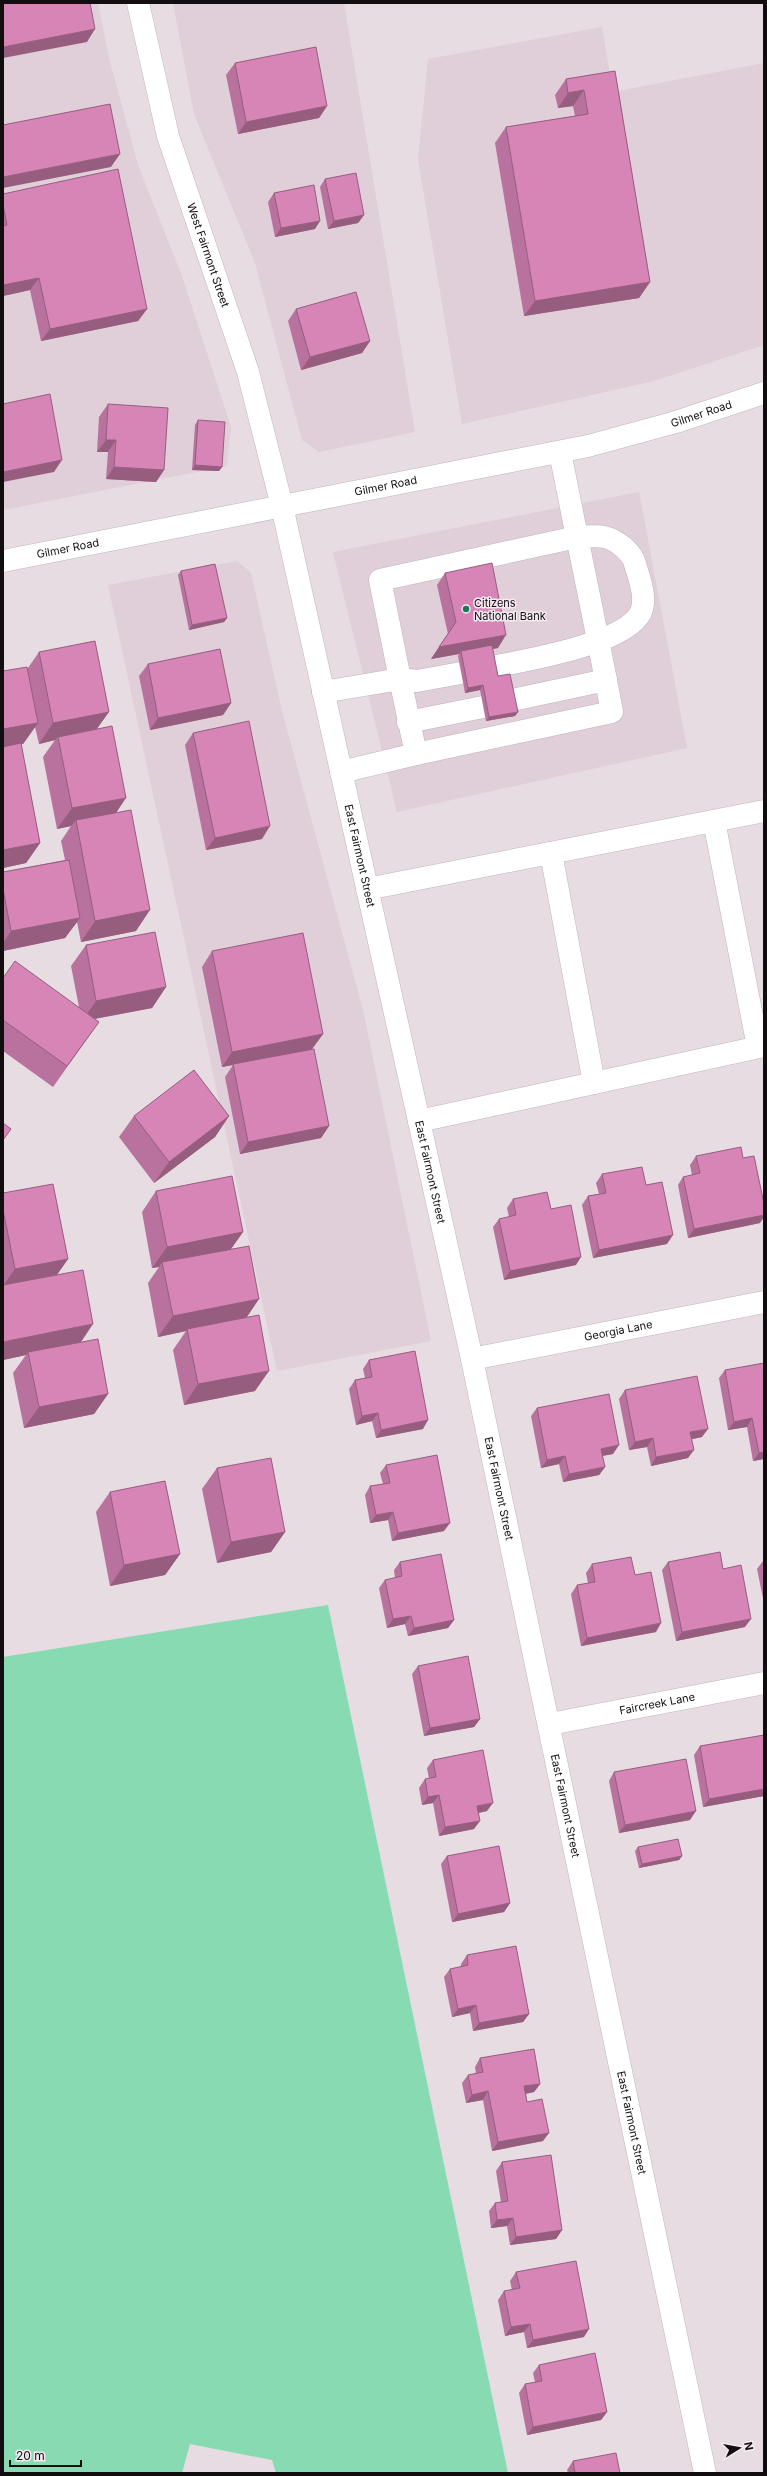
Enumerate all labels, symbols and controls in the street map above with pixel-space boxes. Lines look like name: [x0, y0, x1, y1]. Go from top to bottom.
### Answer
street label: West Fairmont Street: [184, 201, 233, 309]
street label: Gilmer Road: [669, 397, 734, 430]
street label: Gilmer Road: [353, 473, 418, 499]
street label: Gilmer Road: [35, 535, 100, 561]
place label: Citizens National Bank: [474, 596, 546, 623]
marker: Citizens National Bank: [461, 604, 471, 614]
street label: East Fairmont Street: [342, 803, 378, 909]
street label: East Fairmont Street: [412, 1119, 449, 1225]
street label: Georgia Lane: [583, 1317, 654, 1344]
street label: East Fairmont Street: [481, 1436, 517, 1542]
street label: Faircreek Lane: [618, 1689, 696, 1718]
street label: East Fairmont Street: [548, 1753, 583, 1859]
street label: East Fairmont Street: [614, 2070, 649, 2176]
north arrow: [719, 2428, 759, 2468]
text: N: [741, 2441, 756, 2452]
scale bar: [10, 2442, 81, 2468]
text: 20 m: [16, 2448, 45, 2463]

